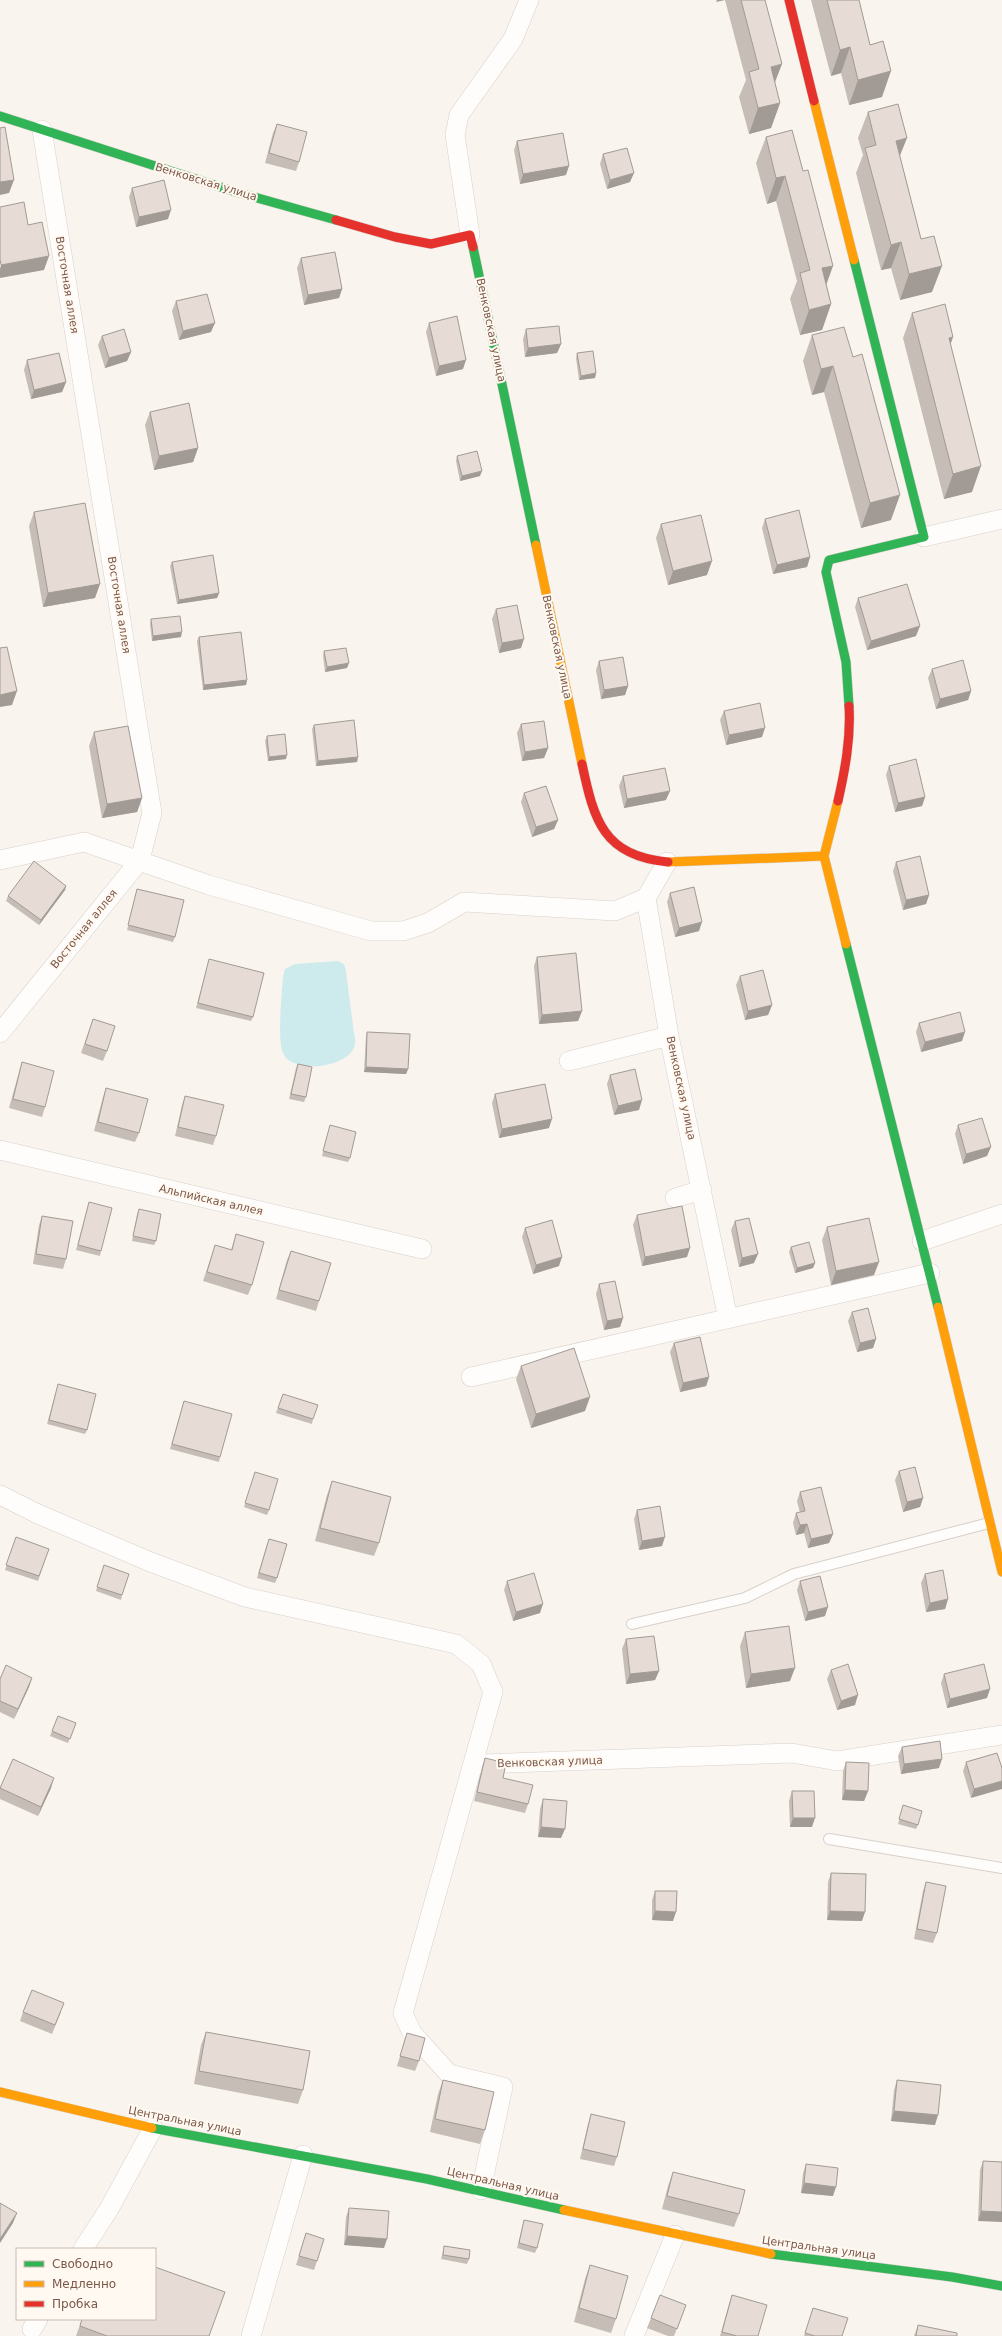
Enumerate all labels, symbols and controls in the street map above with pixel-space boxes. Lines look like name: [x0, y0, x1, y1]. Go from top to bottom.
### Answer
street label: Венковская улица: [153, 160, 259, 204]
street label: Восточная аллея: [53, 235, 81, 335]
street label: Венковская улица: [474, 277, 508, 383]
street label: Восточная аллея: [105, 555, 133, 655]
street label: Венковская улица: [540, 594, 574, 700]
street label: Восточная аллея: [48, 887, 120, 971]
street label: Венковская улица: [664, 1035, 698, 1141]
street label: Альпийская аллея: [158, 1182, 264, 1218]
street label: Венковская улица: [497, 1754, 603, 1770]
street label: Центральная улица: [127, 2104, 243, 2138]
street label: Центральная улица: [445, 2165, 561, 2203]
street label: Центральная улица: [761, 2234, 877, 2262]
legend: [16, 2248, 156, 2320]
text: Свободно: [52, 2257, 113, 2271]
text: Медленно: [52, 2277, 116, 2291]
text: Пробка: [52, 2297, 98, 2311]

